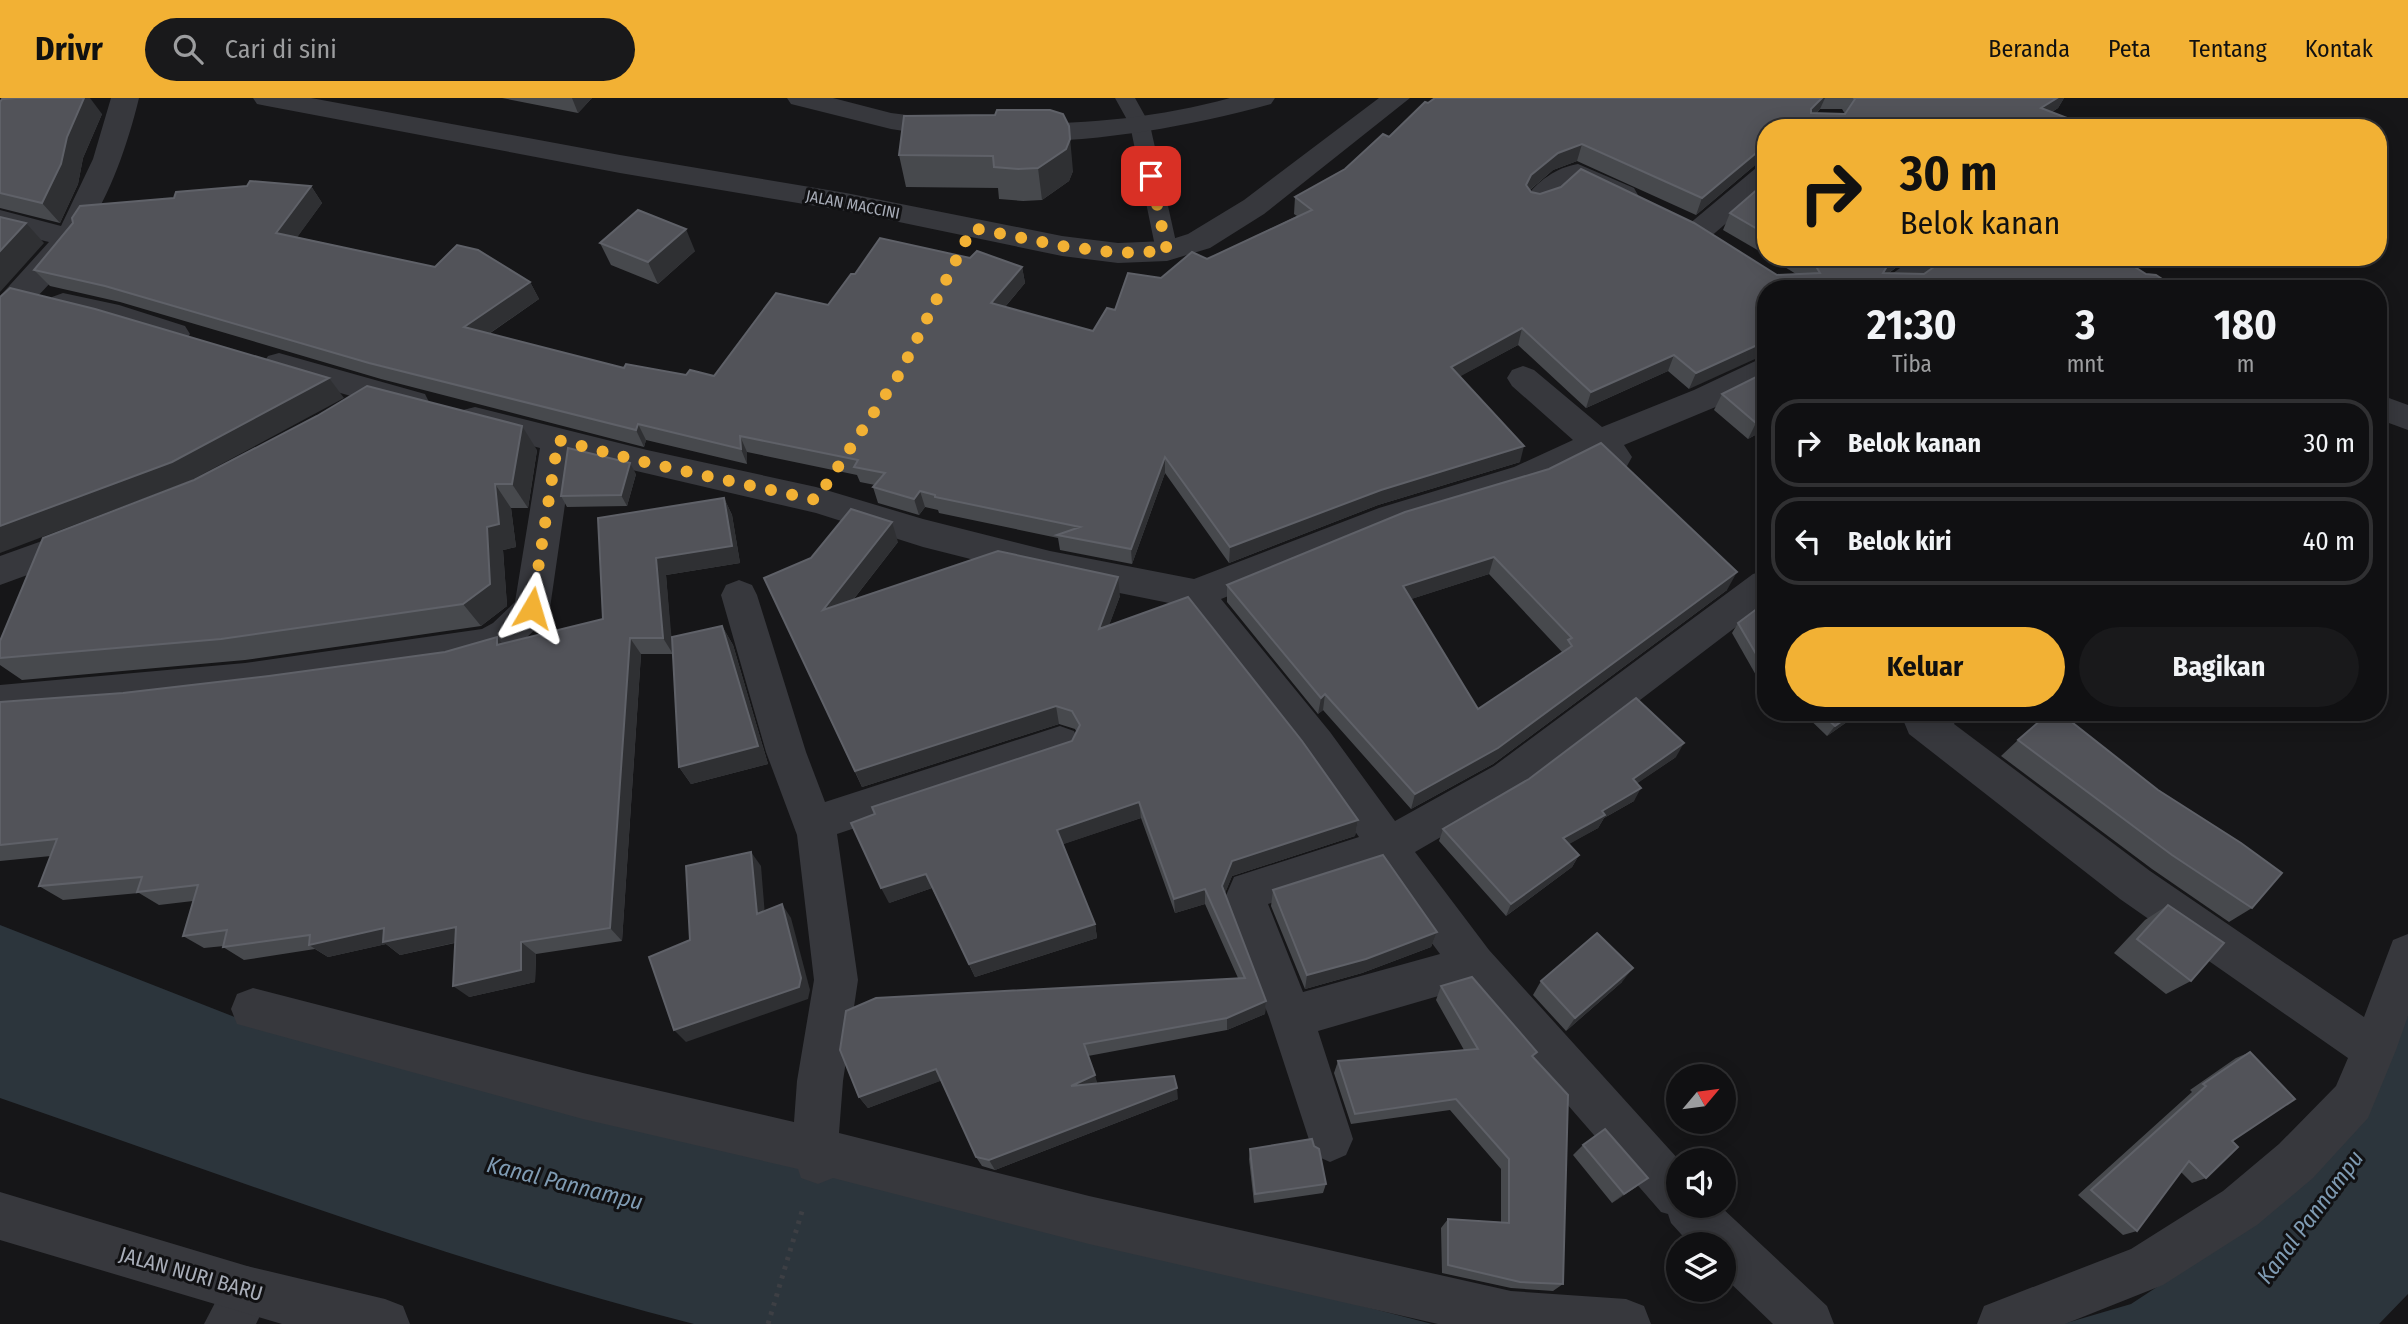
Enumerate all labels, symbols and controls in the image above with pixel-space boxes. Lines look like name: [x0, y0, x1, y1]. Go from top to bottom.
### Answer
search box: [145, 18, 635, 81]
text: Drivr: [35, 29, 103, 69]
icon: search: [169, 30, 207, 68]
text: Cari di sini: [225, 34, 337, 65]
text: Beranda: [1988, 35, 2070, 63]
text: Peta: [2108, 35, 2151, 63]
text: Tentang: [2189, 35, 2267, 63]
text: Kontak: [2305, 35, 2373, 63]
text: 30 m: [1900, 144, 1998, 203]
pin: [1121, 146, 1181, 206]
icon: right: [1785, 147, 1876, 238]
icon: arrive: [1132, 157, 1170, 195]
street label: JALAN MACCINI: [804, 186, 902, 223]
text: Belok kanan: [1900, 204, 2060, 242]
text: 21:30: [1867, 300, 1957, 350]
text: 3: [2075, 300, 2095, 350]
text: 180: [2214, 300, 2277, 350]
text: Tiba: [1892, 350, 1932, 378]
text: mnt: [2067, 350, 2104, 378]
text: m: [2237, 350, 2254, 378]
icon: right: [1789, 424, 1827, 462]
text: Belok kanan: [1848, 428, 1981, 459]
text: 30 m: [2304, 428, 2355, 459]
icon: left: [1789, 522, 1827, 560]
text: Belok kiri: [1848, 526, 1951, 557]
text: 40 m: [2303, 526, 2355, 557]
position arrow: [495, 571, 569, 645]
button: Keluar: [1785, 627, 2065, 707]
button: Bagikan: [2079, 627, 2359, 707]
north arrow: [1666, 1064, 1736, 1134]
map controls: [1666, 1064, 1736, 1302]
water label: Kanal Pannampu: [2251, 1145, 2369, 1289]
button: sound: [1666, 1148, 1736, 1218]
water label: Kanal Pannampu: [484, 1150, 646, 1216]
button: layers: [1666, 1232, 1736, 1302]
street label: JALAN NURI BARU: [116, 1241, 266, 1307]

